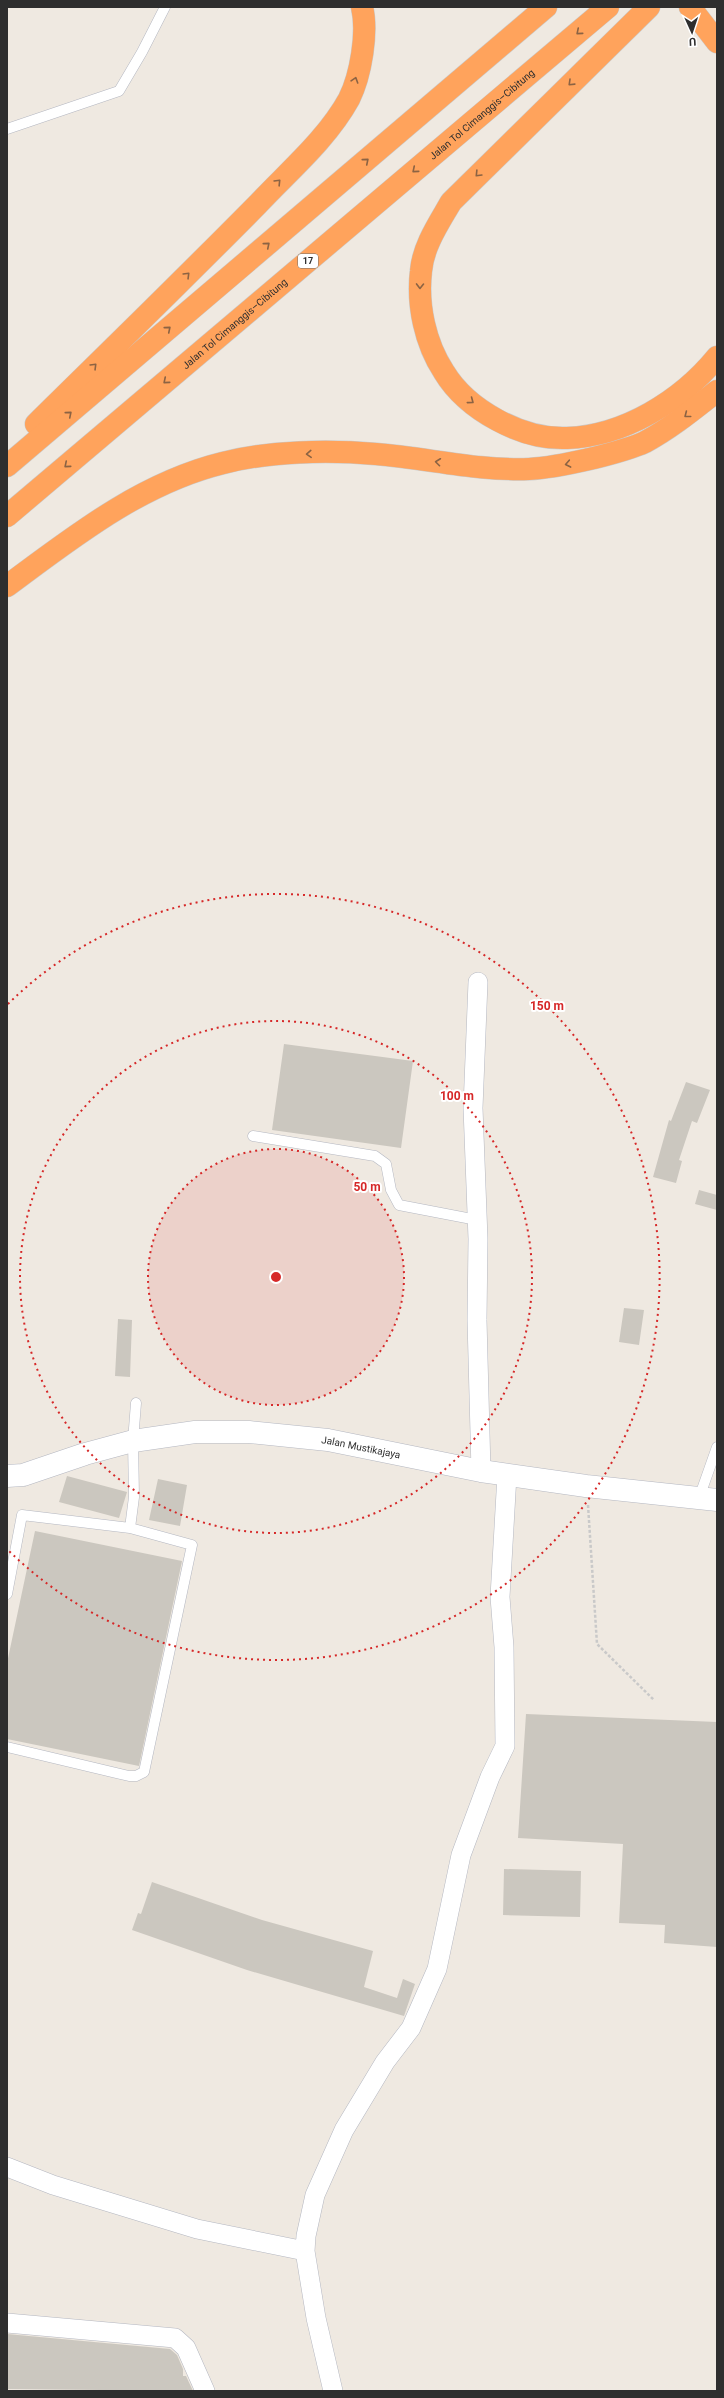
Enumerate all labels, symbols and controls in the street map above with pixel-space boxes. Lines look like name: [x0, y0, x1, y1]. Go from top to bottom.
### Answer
north arrow: [672, 12, 712, 52]
one-way arrow: [576, 28, 583, 35]
text: U: [689, 35, 696, 48]
street label: Jalan Tol Cimanggis–Cibitung: [427, 67, 536, 161]
one-way arrow: [350, 76, 359, 83]
one-way arrow: [568, 78, 576, 86]
one-way arrow: [361, 158, 368, 165]
one-way arrow: [413, 166, 420, 173]
one-way arrow: [476, 169, 483, 177]
one-way arrow: [273, 179, 281, 187]
one-way arrow: [262, 243, 269, 250]
road number: 17: [298, 254, 318, 268]
one-way arrow: [182, 272, 190, 280]
street label: Jalan Tol Cimanggis–Cibitung: [180, 276, 289, 371]
one-way arrow: [416, 283, 425, 289]
one-way arrow: [163, 327, 170, 334]
one-way arrow: [89, 364, 97, 371]
one-way arrow: [164, 376, 171, 383]
one-way arrow: [466, 396, 473, 403]
one-way arrow: [684, 410, 691, 417]
one-way arrow: [64, 411, 71, 418]
one-way arrow: [306, 449, 312, 458]
one-way arrow: [435, 457, 441, 466]
one-way arrow: [564, 459, 571, 467]
one-way arrow: [64, 460, 72, 467]
text: 150 m: [530, 999, 564, 1013]
text: 100 m: [440, 1089, 474, 1103]
text: 50 m: [353, 1180, 381, 1194]
centre of rings: [269, 1270, 283, 1284]
street label: Jalan Mustikajaya: [321, 1434, 402, 1460]

